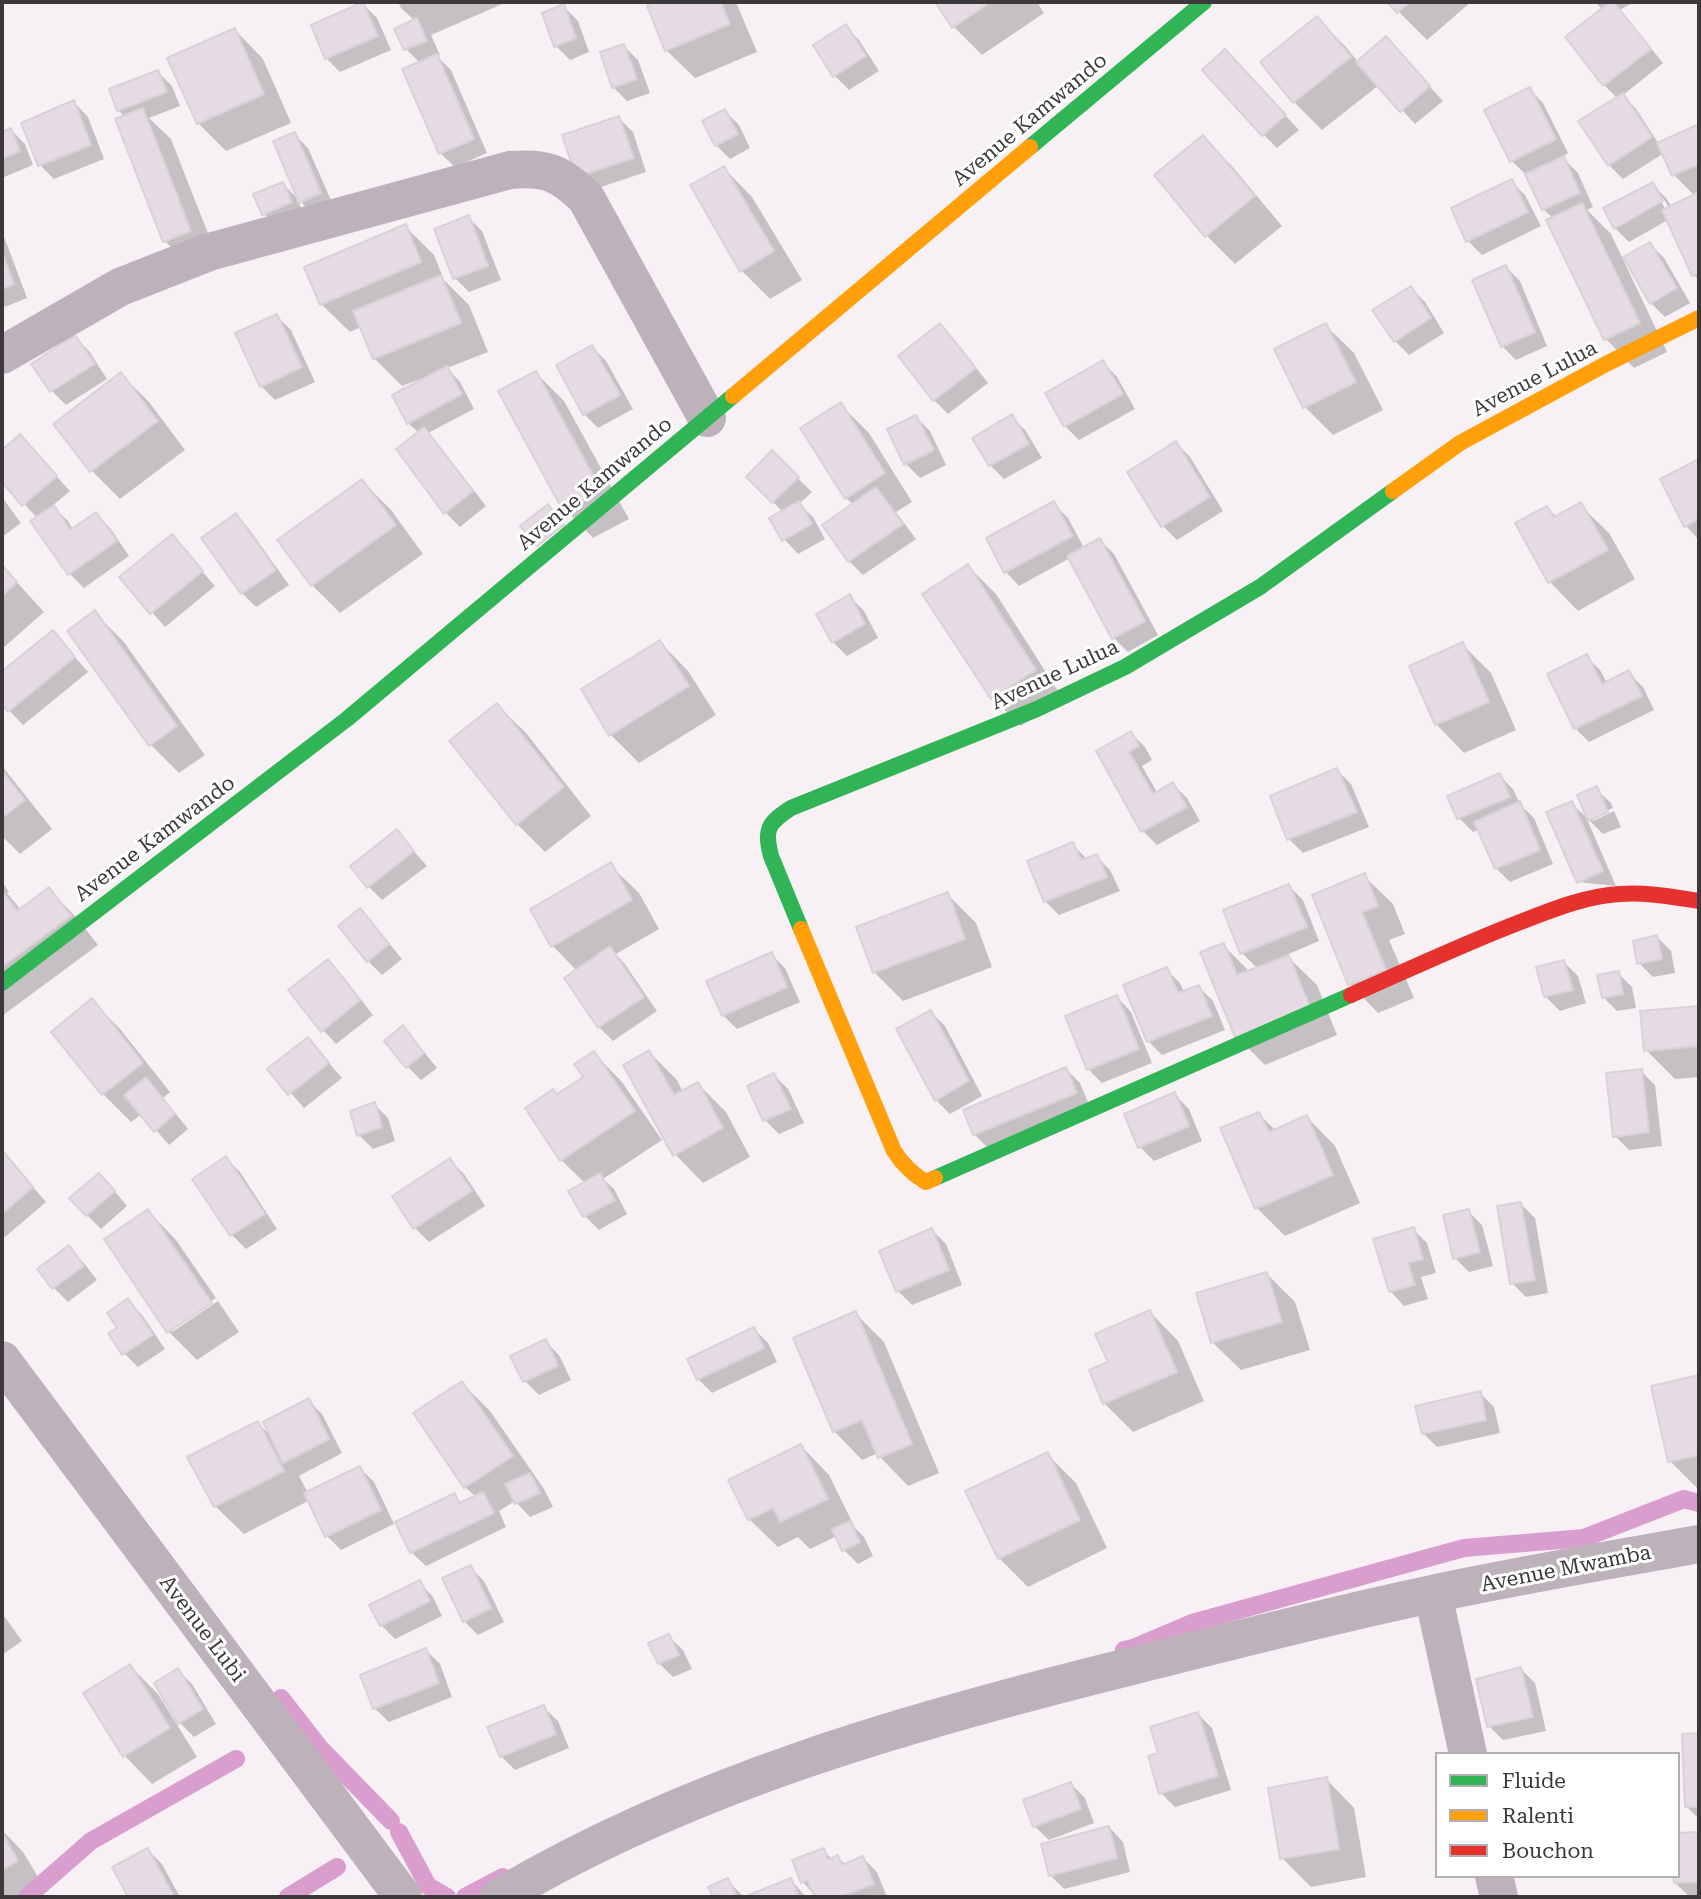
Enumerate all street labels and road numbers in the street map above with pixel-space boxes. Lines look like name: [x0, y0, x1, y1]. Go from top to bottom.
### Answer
street label: Avenue Kamwando: [948, 48, 1112, 192]
street label: Avenue Lulua: [1468, 336, 1602, 422]
street label: Avenue Kamwando: [513, 412, 677, 556]
street label: Avenue Lulua: [987, 634, 1123, 716]
street label: Avenue Kamwando: [70, 770, 240, 908]
street label: Avenue Mwamba: [1479, 1540, 1653, 1598]
street label: Avenue Lubi: [154, 1571, 250, 1687]

